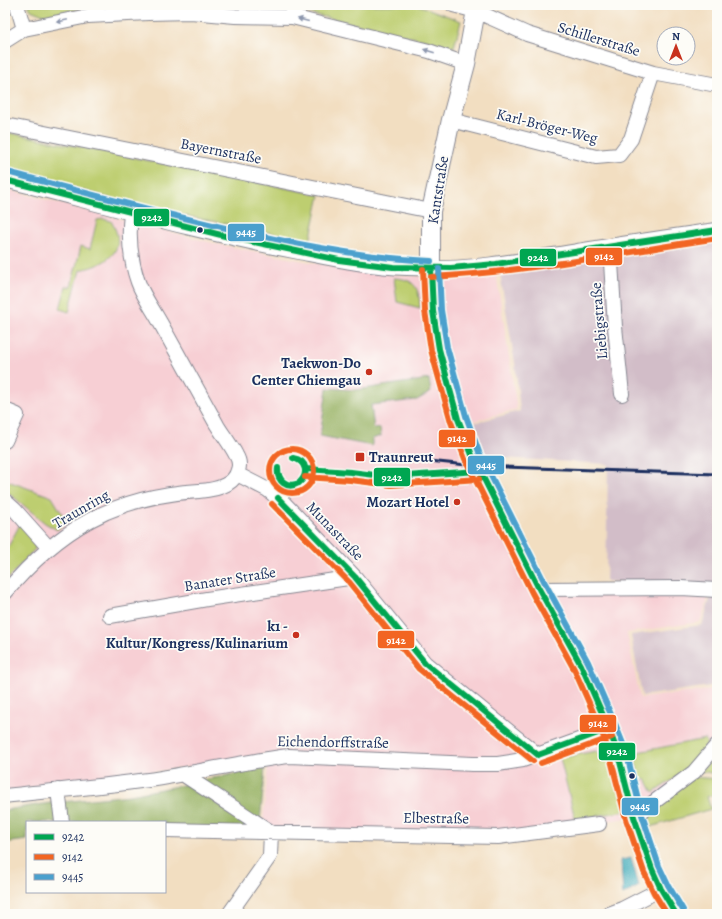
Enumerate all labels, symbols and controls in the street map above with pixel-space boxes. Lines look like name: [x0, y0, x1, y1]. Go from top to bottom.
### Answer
one-way arrow: [297, 16, 309, 22]
street label: Schillerstraße: [555, 17, 643, 61]
one-way arrow: [56, 19, 69, 25]
north arrow: [656, 26, 696, 66]
text: N: [672, 29, 680, 44]
one-way arrow: [423, 48, 435, 54]
street label: Karl-Bröger-Weg: [494, 104, 600, 148]
street label: Bayernstraße: [179, 133, 263, 169]
street label: Kantstraße: [423, 154, 453, 225]
line badge: 9242: [133, 208, 170, 227]
text: 9242: [142, 210, 163, 225]
line badge: 9445: [227, 223, 265, 242]
unlabelled marker: [195, 225, 205, 235]
text: 9445: [236, 225, 256, 240]
line badge: 9142: [585, 247, 623, 266]
line badge: 9242: [519, 248, 557, 267]
text: 9142: [594, 249, 614, 264]
text: 9242: [528, 250, 549, 265]
street label: Liebigstraße: [586, 281, 612, 360]
place label: Taekwon-Do Center Chiemgau: [252, 353, 362, 390]
marker: Taekwon-Do Center Chiemgau: [364, 367, 374, 377]
line badge: 9142: [438, 429, 476, 448]
text: 9142: [447, 431, 467, 446]
place label: Traunreut: [369, 447, 433, 467]
marker: Traunreut: [354, 451, 366, 463]
line badge: 9445: [467, 455, 505, 475]
text: 9445: [476, 458, 496, 473]
line badge: 9242: [373, 467, 411, 487]
text: 9242: [382, 470, 403, 485]
street label: Traunring: [49, 485, 113, 533]
place label: Mozart Hotel: [367, 492, 449, 512]
street label: Munastraße: [302, 497, 368, 565]
marker: Mozart Hotel: [452, 497, 462, 507]
street label: Banater Straße: [183, 562, 278, 596]
place label: k1 - Kultur/Kongress/Kulinarium: [106, 616, 288, 653]
marker: k1 - Kultur/Kongress/Kulinarium: [291, 630, 301, 640]
line badge: 9142: [377, 630, 415, 649]
text: 9142: [386, 633, 406, 648]
line badge: 9142: [579, 714, 617, 733]
text: 9142: [588, 716, 608, 731]
street label: Eichendorffstraße: [277, 731, 389, 753]
line badge: 9242: [598, 742, 636, 761]
text: 9242: [607, 744, 628, 759]
unlabelled marker: [627, 771, 637, 781]
line badge: 9445: [621, 797, 659, 816]
text: 9445: [630, 799, 650, 814]
street label: Elbestraße: [403, 807, 469, 829]
legend: [26, 821, 166, 893]
text: 9242: [62, 829, 85, 845]
text: 9142: [62, 849, 83, 865]
text: 9445: [62, 869, 84, 885]

